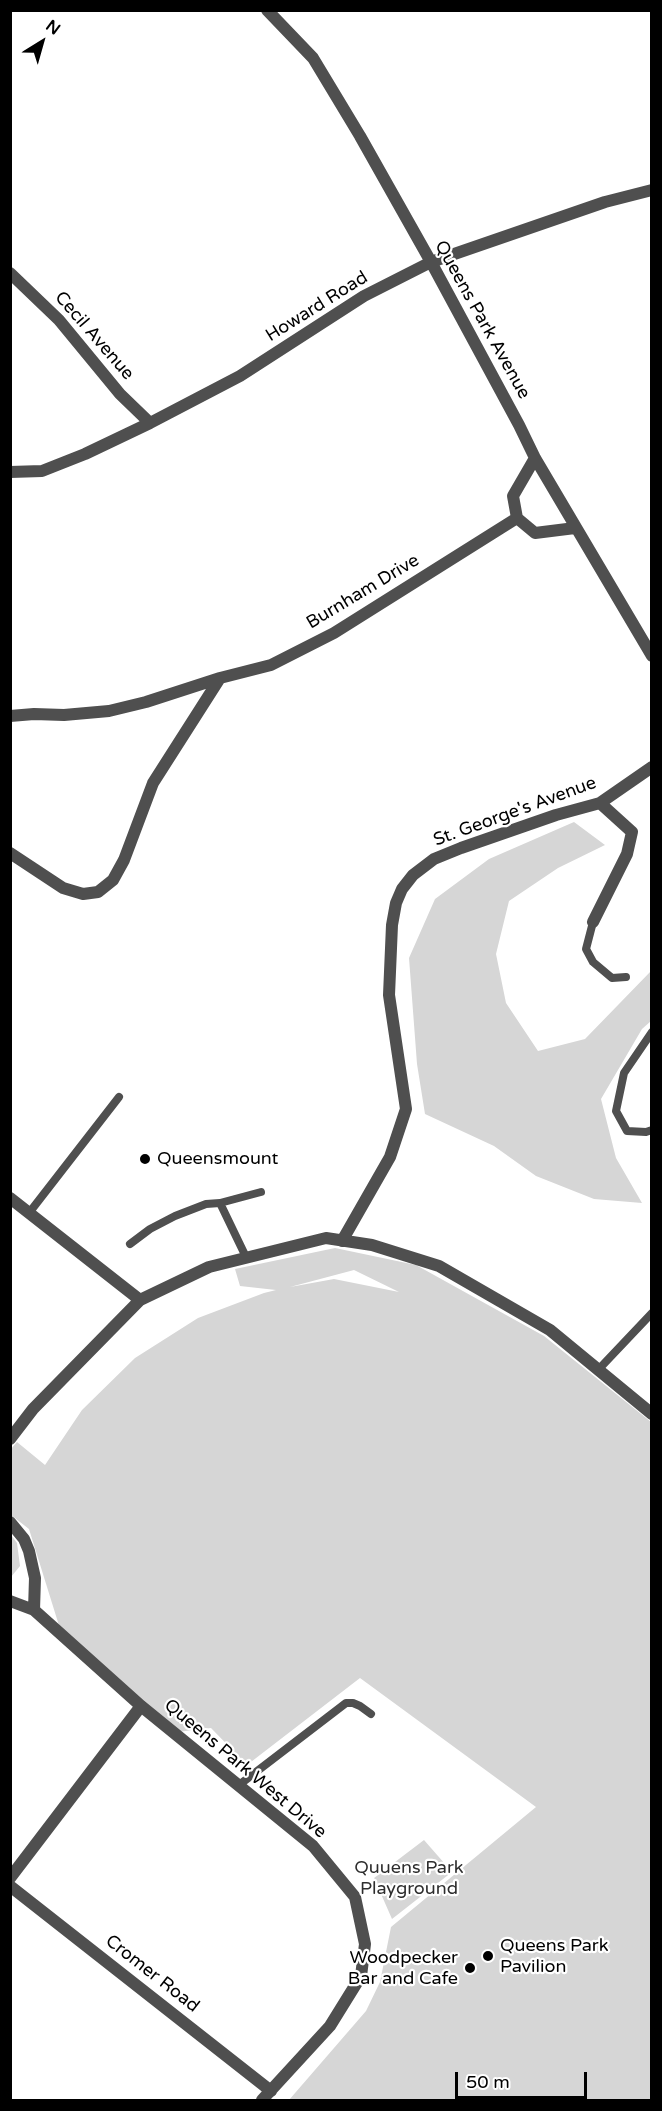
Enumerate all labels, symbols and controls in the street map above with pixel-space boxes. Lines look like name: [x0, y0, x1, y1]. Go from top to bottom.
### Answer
north arrow: [12, 12, 72, 72]
text: N: [42, 16, 64, 39]
street label: Queens Park Avenue: [429, 237, 535, 403]
street label: Howard Road: [262, 267, 372, 347]
street label: Cecil Avenue: [50, 287, 138, 385]
street label: Burnham Drive: [303, 550, 423, 634]
street label: St. George's Avenue: [431, 773, 599, 851]
place label: Queensmount: [157, 1148, 278, 1170]
marker: Queensmount: [138, 1152, 152, 1166]
street label: Queens Park West Drive: [159, 1695, 331, 1843]
park label: Quuens Park Playground: [354, 1857, 464, 1900]
street label: Cromer Road: [101, 1931, 203, 2017]
place label: Queens Park Pavilion: [500, 1935, 609, 1978]
place label: Woodpecker Bar and Cafe: [348, 1947, 458, 1990]
marker: Queens Park Pavilion: [481, 1949, 495, 1963]
marker: Woodpecker Bar and Cafe: [463, 1961, 477, 1975]
scale bar: [458, 2060, 590, 2098]
text: 50 m: [466, 2071, 510, 2093]

